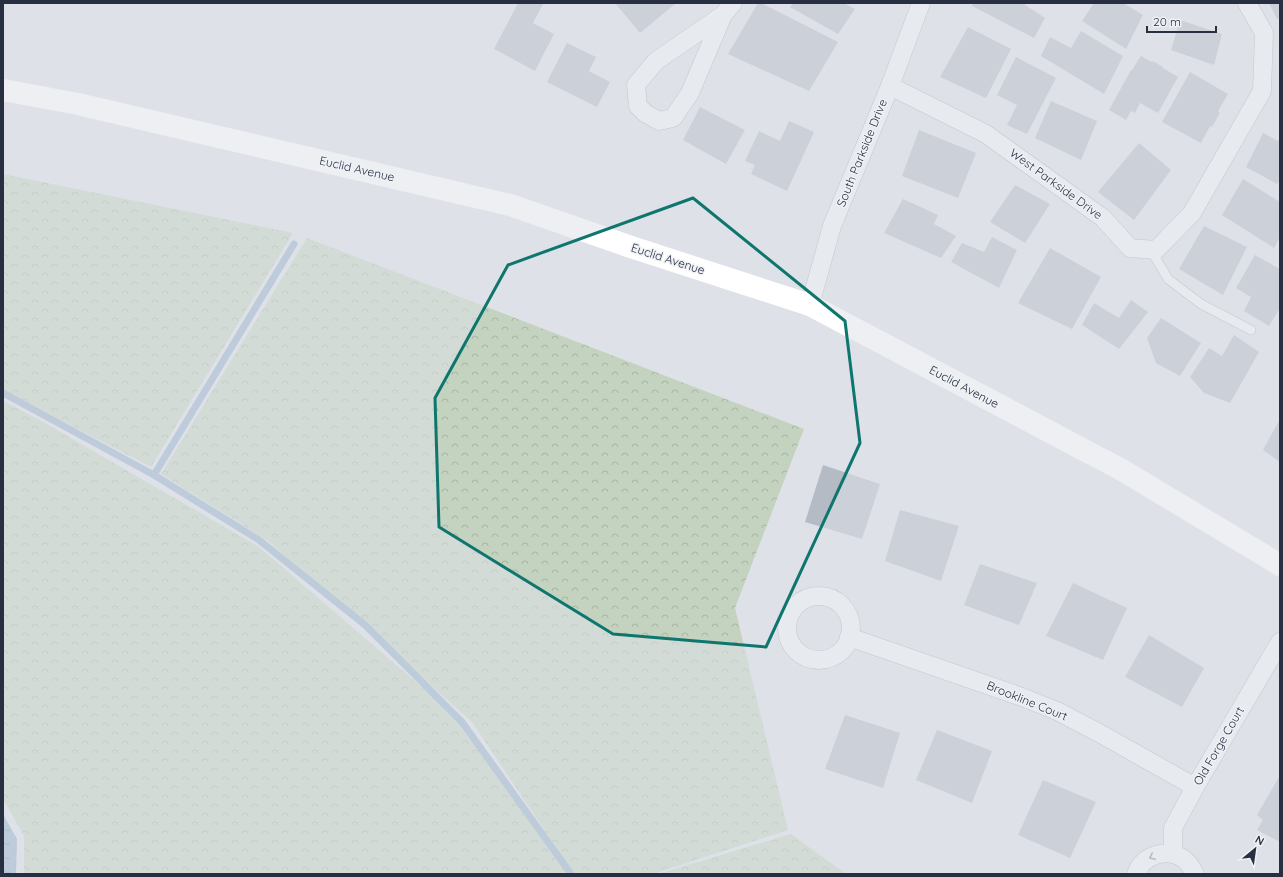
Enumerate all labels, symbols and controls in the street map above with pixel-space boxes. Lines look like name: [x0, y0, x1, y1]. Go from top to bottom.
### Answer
scale bar: [1147, 8, 1216, 34]
text: 20 m: [1153, 14, 1181, 29]
street label: South Parkside Drive: [833, 97, 890, 209]
street label: West Parkside Drive: [1007, 145, 1106, 222]
street label: Euclid Avenue: [318, 153, 396, 184]
street label: Euclid Avenue: [629, 240, 707, 278]
street label: Euclid Avenue: [927, 362, 1002, 411]
street label: Brookline Court: [985, 677, 1070, 724]
street label: Old Forge Court: [1190, 704, 1247, 788]
north arrow: [1235, 829, 1275, 869]
text: N: [1253, 832, 1267, 848]
one-way arrow: [1149, 852, 1157, 860]

